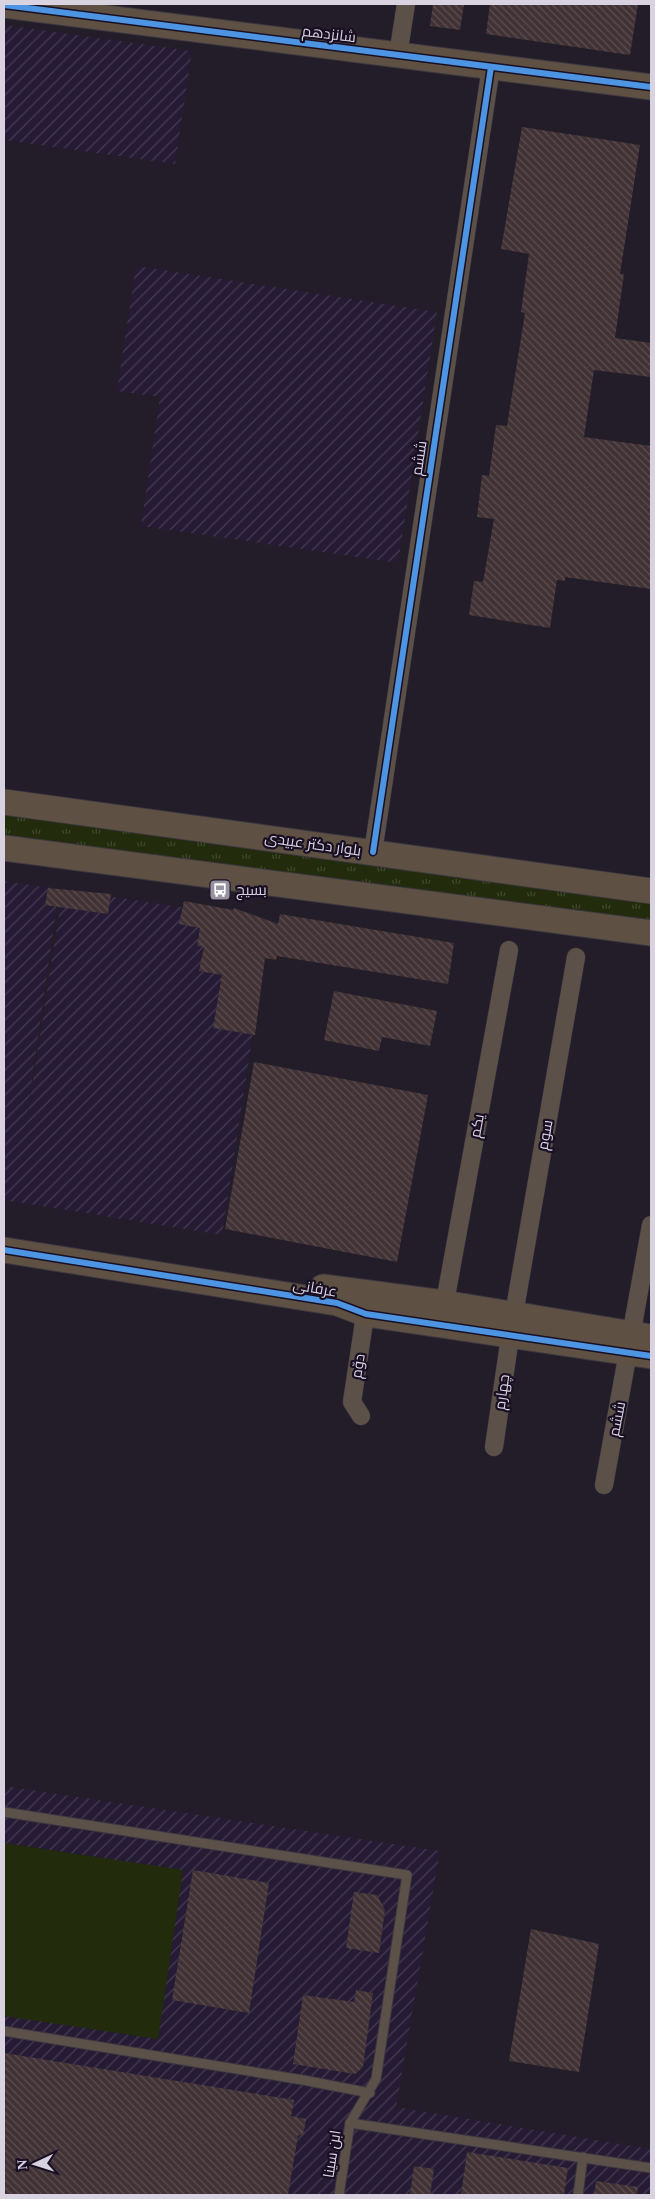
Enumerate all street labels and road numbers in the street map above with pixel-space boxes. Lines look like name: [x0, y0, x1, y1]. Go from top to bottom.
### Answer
street label: شانزدهم: [301, 23, 357, 47]
street label: ششم: [408, 439, 432, 477]
street label: بلوار دکتر عبیدی: [263, 829, 362, 861]
street label: یکم: [467, 1113, 489, 1139]
street label: سوم: [534, 1119, 557, 1152]
street label: عرفانی: [292, 1276, 338, 1302]
street label: دوّم: [348, 1352, 370, 1380]
street label: چهارم: [492, 1373, 514, 1411]
street label: ششم: [606, 1400, 630, 1438]
street label: ابن سینا: [320, 2129, 346, 2179]

